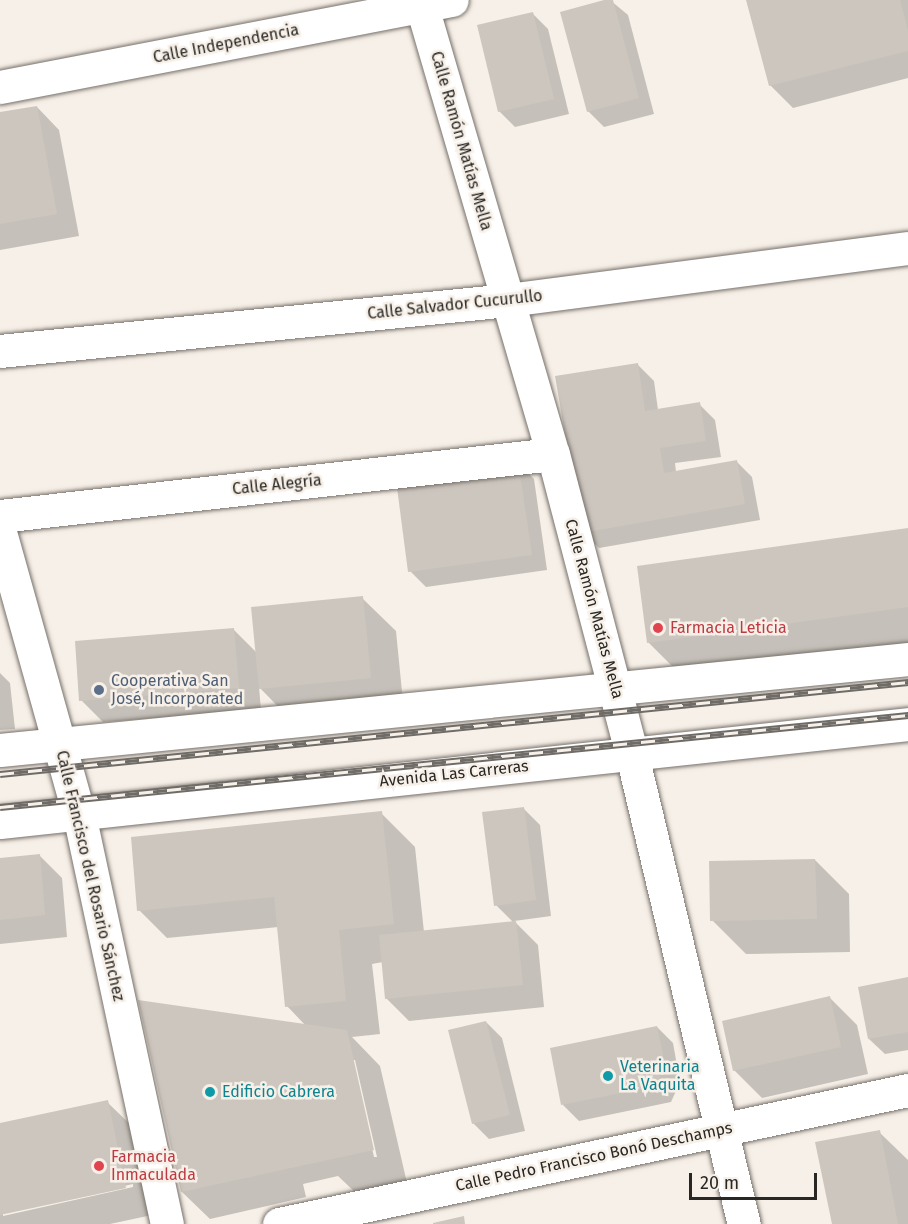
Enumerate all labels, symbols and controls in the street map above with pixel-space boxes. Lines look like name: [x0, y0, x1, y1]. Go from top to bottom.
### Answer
street label: Calle Independencia: [151, 20, 301, 68]
street label: Calle Ramón Matías Mella: [426, 49, 496, 233]
street label: Calle Salvador Cucurullo: [366, 286, 544, 324]
street label: Calle Alegría: [231, 471, 323, 499]
street label: Calle Ramón Matías Mella: [561, 517, 627, 701]
place label: Farmacia Leticia: [670, 618, 787, 638]
marker: Farmacia Leticia: [651, 621, 665, 635]
place label: Cooperativa San José, Incorporated: [111, 671, 243, 709]
marker: Cooperativa San José, Incorporated: [92, 683, 106, 697]
street label: Calle Francisco del Rosario Sánchez: [52, 749, 128, 1003]
street label: Avenida Las Carreras: [378, 757, 530, 791]
place label: Veterinaria La Vaquita: [620, 1057, 700, 1095]
marker: Veterinaria La Vaquita: [601, 1069, 615, 1083]
place label: Edificio Cabrera: [222, 1082, 335, 1102]
marker: Edificio Cabrera: [203, 1085, 217, 1099]
street label: Calle Pedro Francisco Bonó Deschamps: [454, 1118, 734, 1196]
place label: Farmacia Inmaculada: [111, 1147, 196, 1185]
marker: Farmacia Inmaculada: [92, 1159, 106, 1173]
scale bar: [692, 1161, 820, 1199]
text: 20 m: [700, 1172, 739, 1194]

